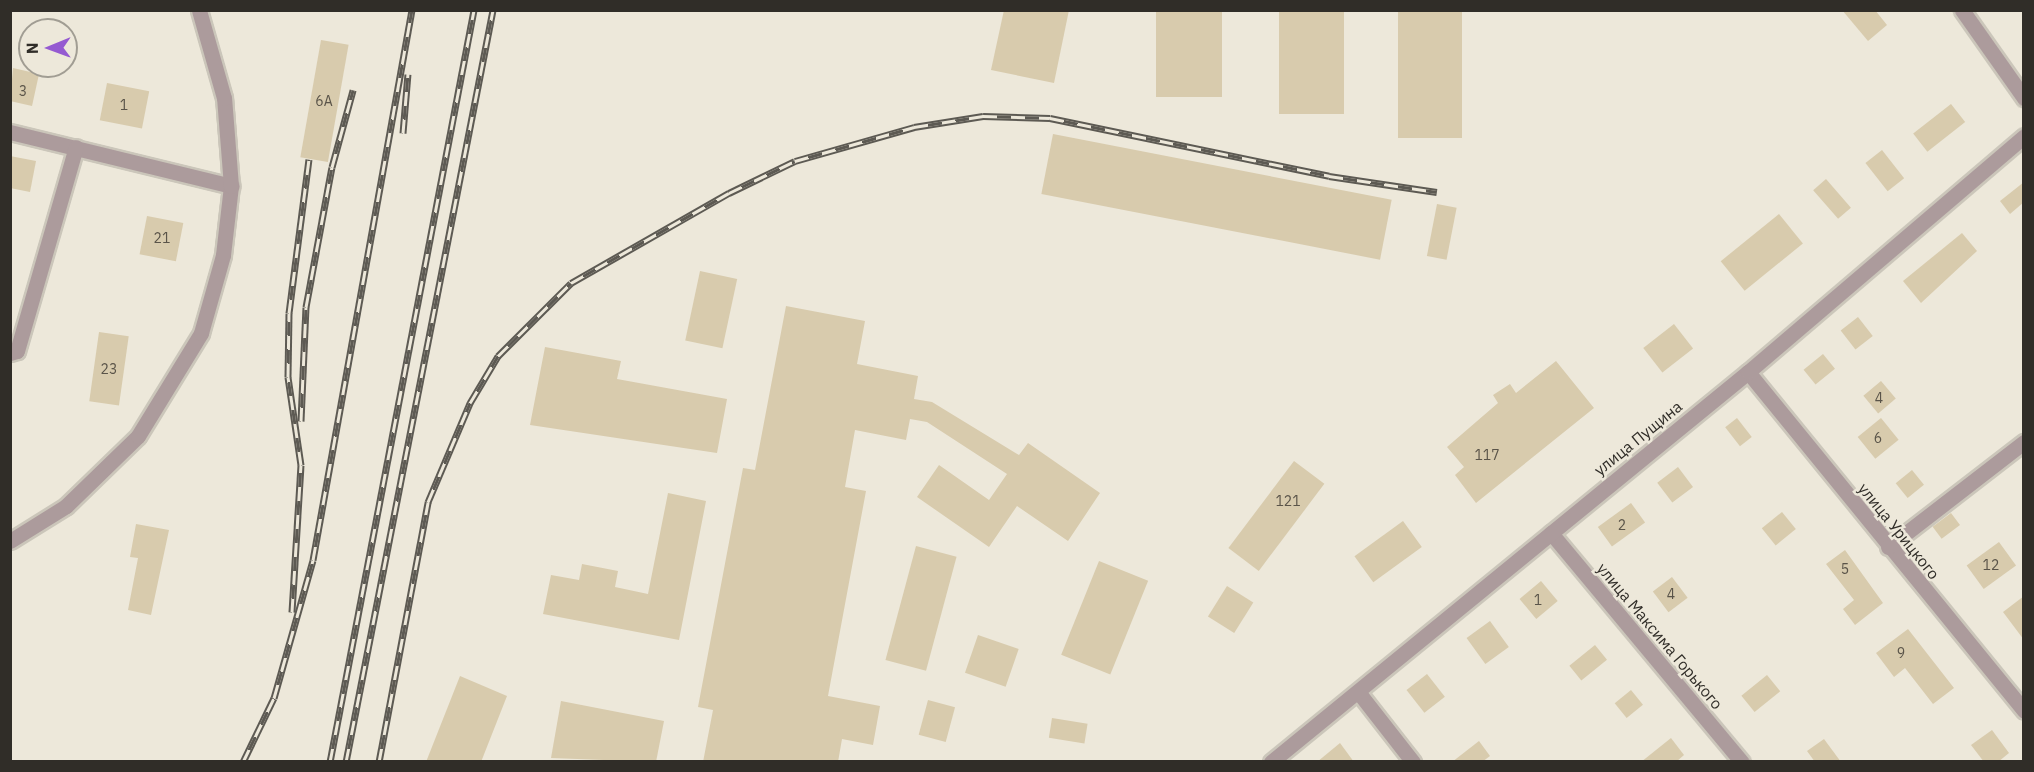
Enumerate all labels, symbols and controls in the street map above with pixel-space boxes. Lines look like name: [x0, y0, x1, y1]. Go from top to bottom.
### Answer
north arrow: [18, 18, 78, 78]
text: N: [22, 42, 42, 54]
house number: 3: [19, 83, 27, 99]
house number: 6А: [315, 93, 333, 109]
house number: 1: [120, 97, 128, 113]
house number: 21: [154, 230, 170, 246]
house number: 23: [101, 361, 117, 377]
house number: 4: [1875, 390, 1883, 406]
street label: улица Пущина: [1590, 397, 1686, 479]
house number: 6: [1874, 430, 1882, 446]
house number: 117: [1474, 447, 1500, 463]
street label: улица Урицкого: [1854, 479, 1944, 583]
house number: 121: [1275, 493, 1301, 509]
house number: 2: [1618, 517, 1626, 533]
house number: 12: [1983, 557, 1999, 573]
street label: улица Максима Горького: [1593, 559, 1727, 713]
house number: 5: [1841, 561, 1849, 577]
house number: 4: [1667, 586, 1675, 602]
house number: 1: [1534, 592, 1542, 608]
house number: 9: [1897, 645, 1905, 661]

